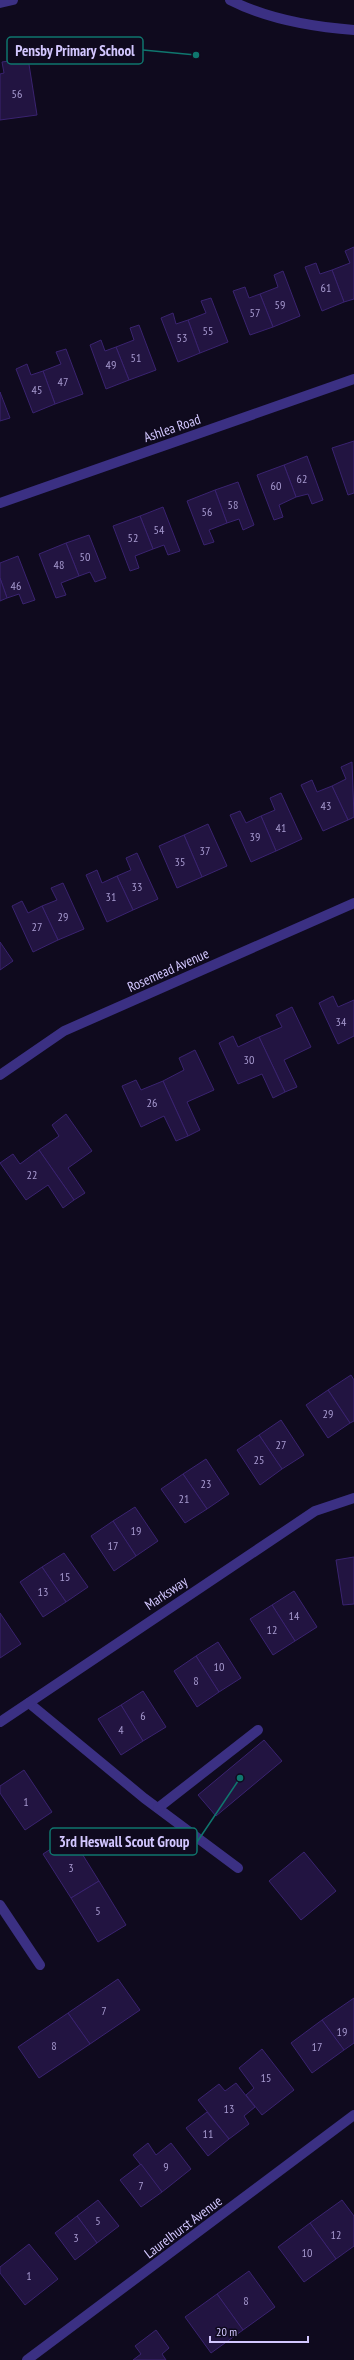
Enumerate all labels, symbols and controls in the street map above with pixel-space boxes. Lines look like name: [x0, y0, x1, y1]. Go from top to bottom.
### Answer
callout: Pensby Primary School: [7, 37, 143, 64]
text: Pensby Primary School: [15, 41, 135, 60]
house number: 56: [12, 86, 22, 101]
house number: 61: [321, 280, 331, 295]
house number: 59: [275, 297, 285, 312]
house number: 57: [250, 305, 260, 320]
house number: 55: [203, 323, 213, 338]
house number: 53: [177, 330, 187, 345]
house number: 51: [131, 350, 141, 365]
house number: 49: [106, 357, 116, 372]
house number: 47: [58, 374, 68, 389]
house number: 45: [32, 382, 42, 397]
street label: Ashlea Road: [141, 410, 203, 446]
house number: 62: [297, 471, 307, 486]
house number: 60: [271, 478, 281, 493]
house number: 58: [228, 497, 238, 512]
house number: 56: [202, 504, 212, 519]
house number: 54: [154, 522, 165, 537]
house number: 52: [128, 530, 138, 545]
house number: 50: [80, 549, 90, 564]
house number: 48: [54, 557, 64, 572]
house number: 46: [11, 578, 21, 593]
house number: 43: [321, 798, 331, 813]
house number: 41: [276, 820, 286, 835]
house number: 39: [250, 829, 260, 844]
house number: 37: [200, 843, 210, 858]
house number: 35: [175, 854, 185, 869]
house number: 33: [132, 879, 142, 894]
house number: 31: [106, 889, 116, 904]
house number: 29: [58, 909, 68, 924]
house number: 27: [32, 919, 42, 934]
street label: Rosemead Avenue: [124, 944, 212, 996]
house number: 34: [336, 1014, 347, 1029]
house number: 30: [244, 1052, 254, 1067]
house number: 26: [147, 1095, 157, 1110]
house number: 22: [27, 1167, 37, 1182]
house number: 29: [323, 1406, 333, 1421]
house number: 27: [276, 1437, 286, 1452]
house number: 25: [254, 1452, 264, 1467]
house number: 23: [201, 1476, 211, 1491]
house number: 21: [179, 1491, 189, 1506]
house number: 19: [131, 1523, 141, 1538]
house number: 17: [108, 1538, 118, 1553]
house number: 15: [60, 1569, 70, 1584]
street label: Marksway: [141, 1572, 191, 1614]
house number: 13: [38, 1584, 48, 1599]
house number: 14: [289, 1608, 300, 1623]
house number: 12: [267, 1622, 277, 1637]
house number: 10: [214, 1659, 224, 1674]
house number: 8: [193, 1673, 199, 1688]
house number: 6: [140, 1708, 146, 1723]
house number: 4: [118, 1722, 124, 1737]
house number: 1: [23, 1794, 29, 1809]
callout: 3rd Heswall Scout Group: [50, 1828, 197, 1855]
text: 3rd Heswall Scout Group: [59, 1832, 190, 1851]
house number: 3: [68, 1860, 74, 1875]
house number: 5: [95, 1903, 101, 1918]
house number: 7: [101, 2003, 107, 2018]
house number: 19: [337, 2024, 347, 2039]
house number: 8: [51, 2038, 57, 2053]
house number: 17: [312, 2039, 322, 2054]
house number: 15: [261, 2070, 271, 2085]
house number: 13: [224, 2101, 234, 2116]
house number: 11: [203, 2126, 213, 2141]
house number: 9: [163, 2159, 169, 2174]
house number: 7: [138, 2178, 144, 2193]
street label: Laurelhurst Avenue: [141, 2192, 226, 2262]
house number: 5: [95, 2213, 101, 2228]
house number: 12: [331, 2227, 341, 2242]
house number: 3: [73, 2230, 79, 2245]
house number: 10: [302, 2245, 312, 2260]
house number: 1: [26, 2268, 32, 2283]
house number: 8: [243, 2293, 249, 2308]
scale bar: [210, 2318, 308, 2344]
text: 20 m: [216, 2324, 237, 2339]

